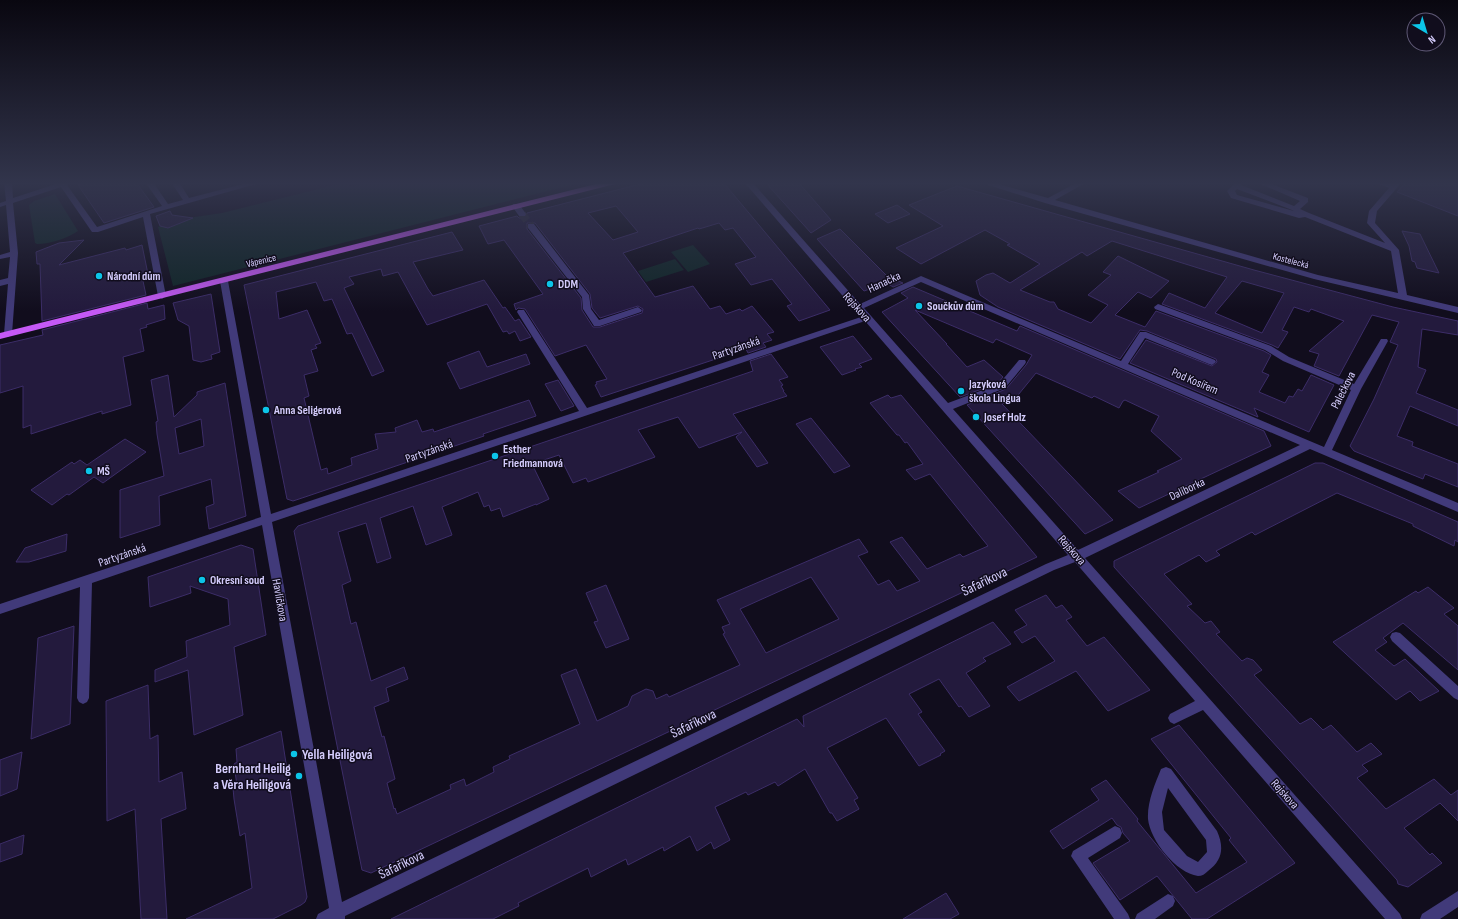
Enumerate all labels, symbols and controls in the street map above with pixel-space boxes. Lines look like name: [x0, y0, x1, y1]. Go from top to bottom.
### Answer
north arrow: [1406, 12, 1446, 52]
text: N: [1425, 33, 1438, 46]
street label: Kostelecká: [1271, 250, 1310, 272]
street label: Vápenice: [245, 251, 277, 270]
street label: Hanačka: [865, 268, 903, 297]
place label: Národní dům: [107, 269, 160, 284]
marker: Národní dům: [94, 271, 104, 281]
place label: DDM: [558, 277, 578, 292]
marker: DDM: [545, 279, 555, 289]
street label: Rejskova: [839, 289, 874, 326]
place label: Součkův dům: [927, 299, 984, 314]
marker: Součkův dům: [914, 301, 924, 311]
street label: Partyzánská: [711, 333, 762, 364]
street label: Pod Kosířem: [1169, 365, 1221, 398]
street label: Palečkova: [1328, 369, 1359, 411]
place label: Jazyková škola Lingua: [968, 377, 1021, 406]
marker: Jazyková škola Lingua: [956, 386, 966, 396]
place label: Anna Seligerová: [273, 403, 342, 418]
marker: Anna Seligerová: [261, 405, 271, 415]
place label: Josef Holz: [983, 410, 1026, 425]
marker: Josef Holz: [971, 412, 981, 422]
street label: Partyzánská: [404, 436, 455, 467]
place label: Esther Friedmannová: [503, 442, 563, 471]
marker: Esther Friedmannová: [490, 451, 500, 461]
place label: MŠ: [97, 464, 111, 479]
marker: MŠ: [84, 466, 94, 476]
street label: Daliborka: [1167, 475, 1208, 504]
street label: Rejskova: [1054, 532, 1089, 569]
street label: Partyzánská: [97, 540, 148, 571]
street label: Šafaříkova: [959, 563, 1010, 600]
place label: Okresní soud: [210, 573, 265, 588]
marker: Okresní soud: [197, 575, 207, 585]
street label: Havlíčkova: [268, 578, 291, 623]
street label: Šafaříkova: [668, 705, 719, 742]
place label: Yella Heiligová: [302, 746, 373, 763]
marker: Yella Heiligová: [289, 749, 299, 759]
place label: Bernhard Heilig a Věra Heiligová: [213, 760, 291, 793]
marker: Bernhard Heilig a Věra Heiligová: [294, 771, 304, 781]
street label: Rejskova: [1267, 776, 1302, 813]
street label: Šafaříkova: [376, 846, 427, 883]

